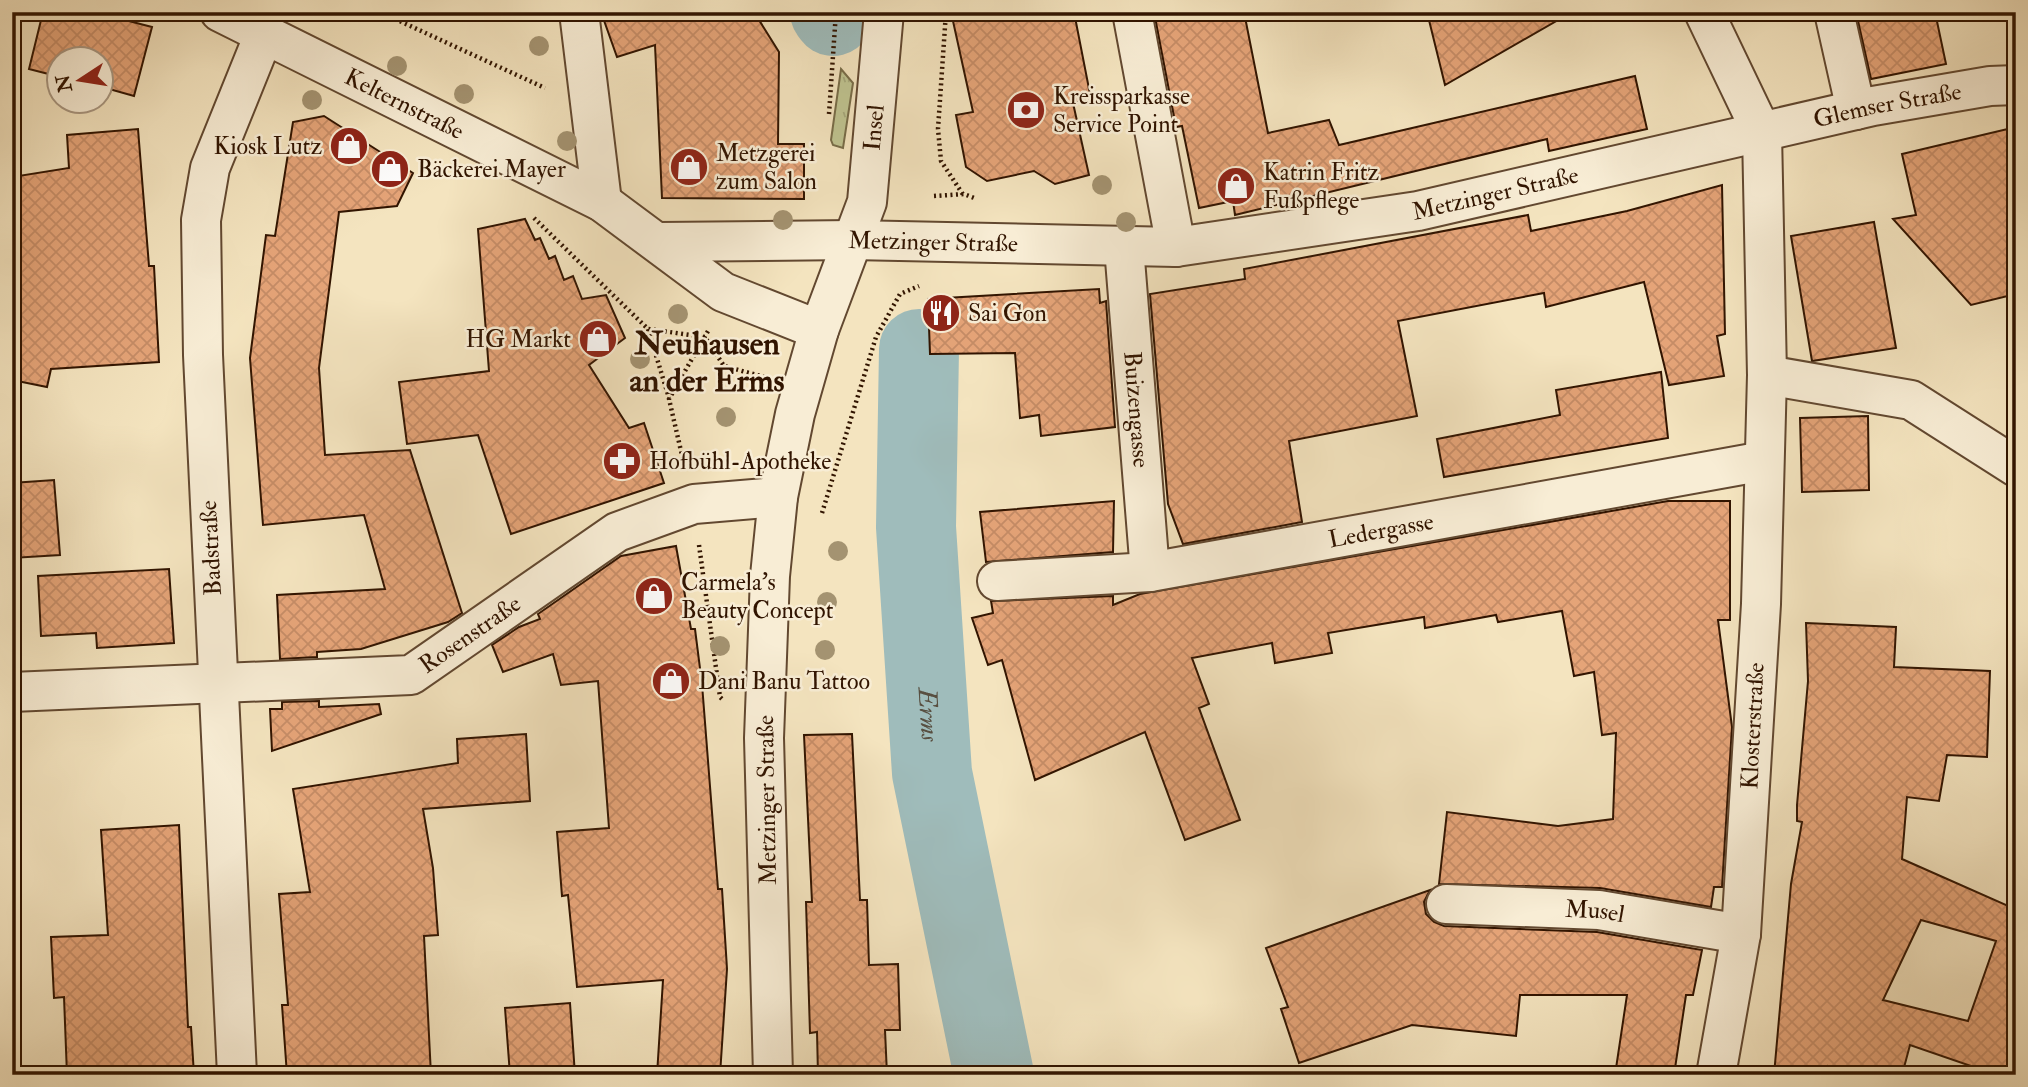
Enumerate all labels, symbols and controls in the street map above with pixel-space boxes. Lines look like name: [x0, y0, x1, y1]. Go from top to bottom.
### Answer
north arrow: [46, 46, 116, 116]
street label: Kelternstraße: [340, 61, 469, 146]
text: N: [51, 72, 78, 95]
street label: Glemser Straße: [1810, 76, 1964, 135]
place label: Kreissparkasse Service Point: [1053, 81, 1190, 140]
bank icon: Kreissparkasse Service Point: [1005, 89, 1047, 131]
street label: Insel: [856, 103, 891, 152]
shop icon: Kiosk Lutz: [328, 125, 370, 167]
place label: Kiosk Lutz: [214, 131, 322, 162]
place label: Metzgerei zum Salon: [716, 138, 817, 197]
shop icon: Metzgerei zum Salon: [668, 146, 710, 188]
shop icon: Bäckerei Mayer: [369, 148, 411, 190]
place label: Bäckerei Mayer: [417, 154, 566, 185]
place label: Katrin Fritz Fußpflege: [1263, 157, 1380, 216]
street label: Metzinger Straße: [1409, 159, 1581, 227]
shop icon: Katrin Fritz Fußpflege: [1215, 165, 1257, 207]
street label: Metzinger Straße: [848, 224, 1018, 259]
restaurant icon: Sai Gon: [920, 292, 962, 334]
place label: Sai Gon: [968, 298, 1047, 329]
shop icon: HG Markt: [577, 318, 619, 360]
place label: HG Markt: [465, 324, 571, 355]
district label: Neuhausen an der Erms: [630, 324, 785, 401]
street label: Buizengasse: [1117, 350, 1157, 469]
pharmacy icon: Hofbühl-Apotheke: [601, 440, 643, 482]
place label: Hofbühl-Apotheke: [649, 446, 831, 477]
street label: Badstraße: [193, 500, 229, 596]
street label: Ledergasse: [1326, 506, 1436, 555]
place label: Carmela's Beauty Concept: [681, 567, 834, 626]
shop icon: Carmela's Beauty Concept: [633, 575, 675, 617]
street label: Rosenstraße: [413, 588, 527, 680]
shop icon: Dani Banu Tattoo: [650, 660, 692, 702]
street label: Klosterstraße: [1734, 662, 1772, 790]
place label: Dani Banu Tattoo: [698, 666, 870, 697]
water label: Erms: [910, 685, 946, 743]
street label: Metzinger Straße: [750, 715, 784, 885]
street label: Musel: [1564, 893, 1627, 930]

